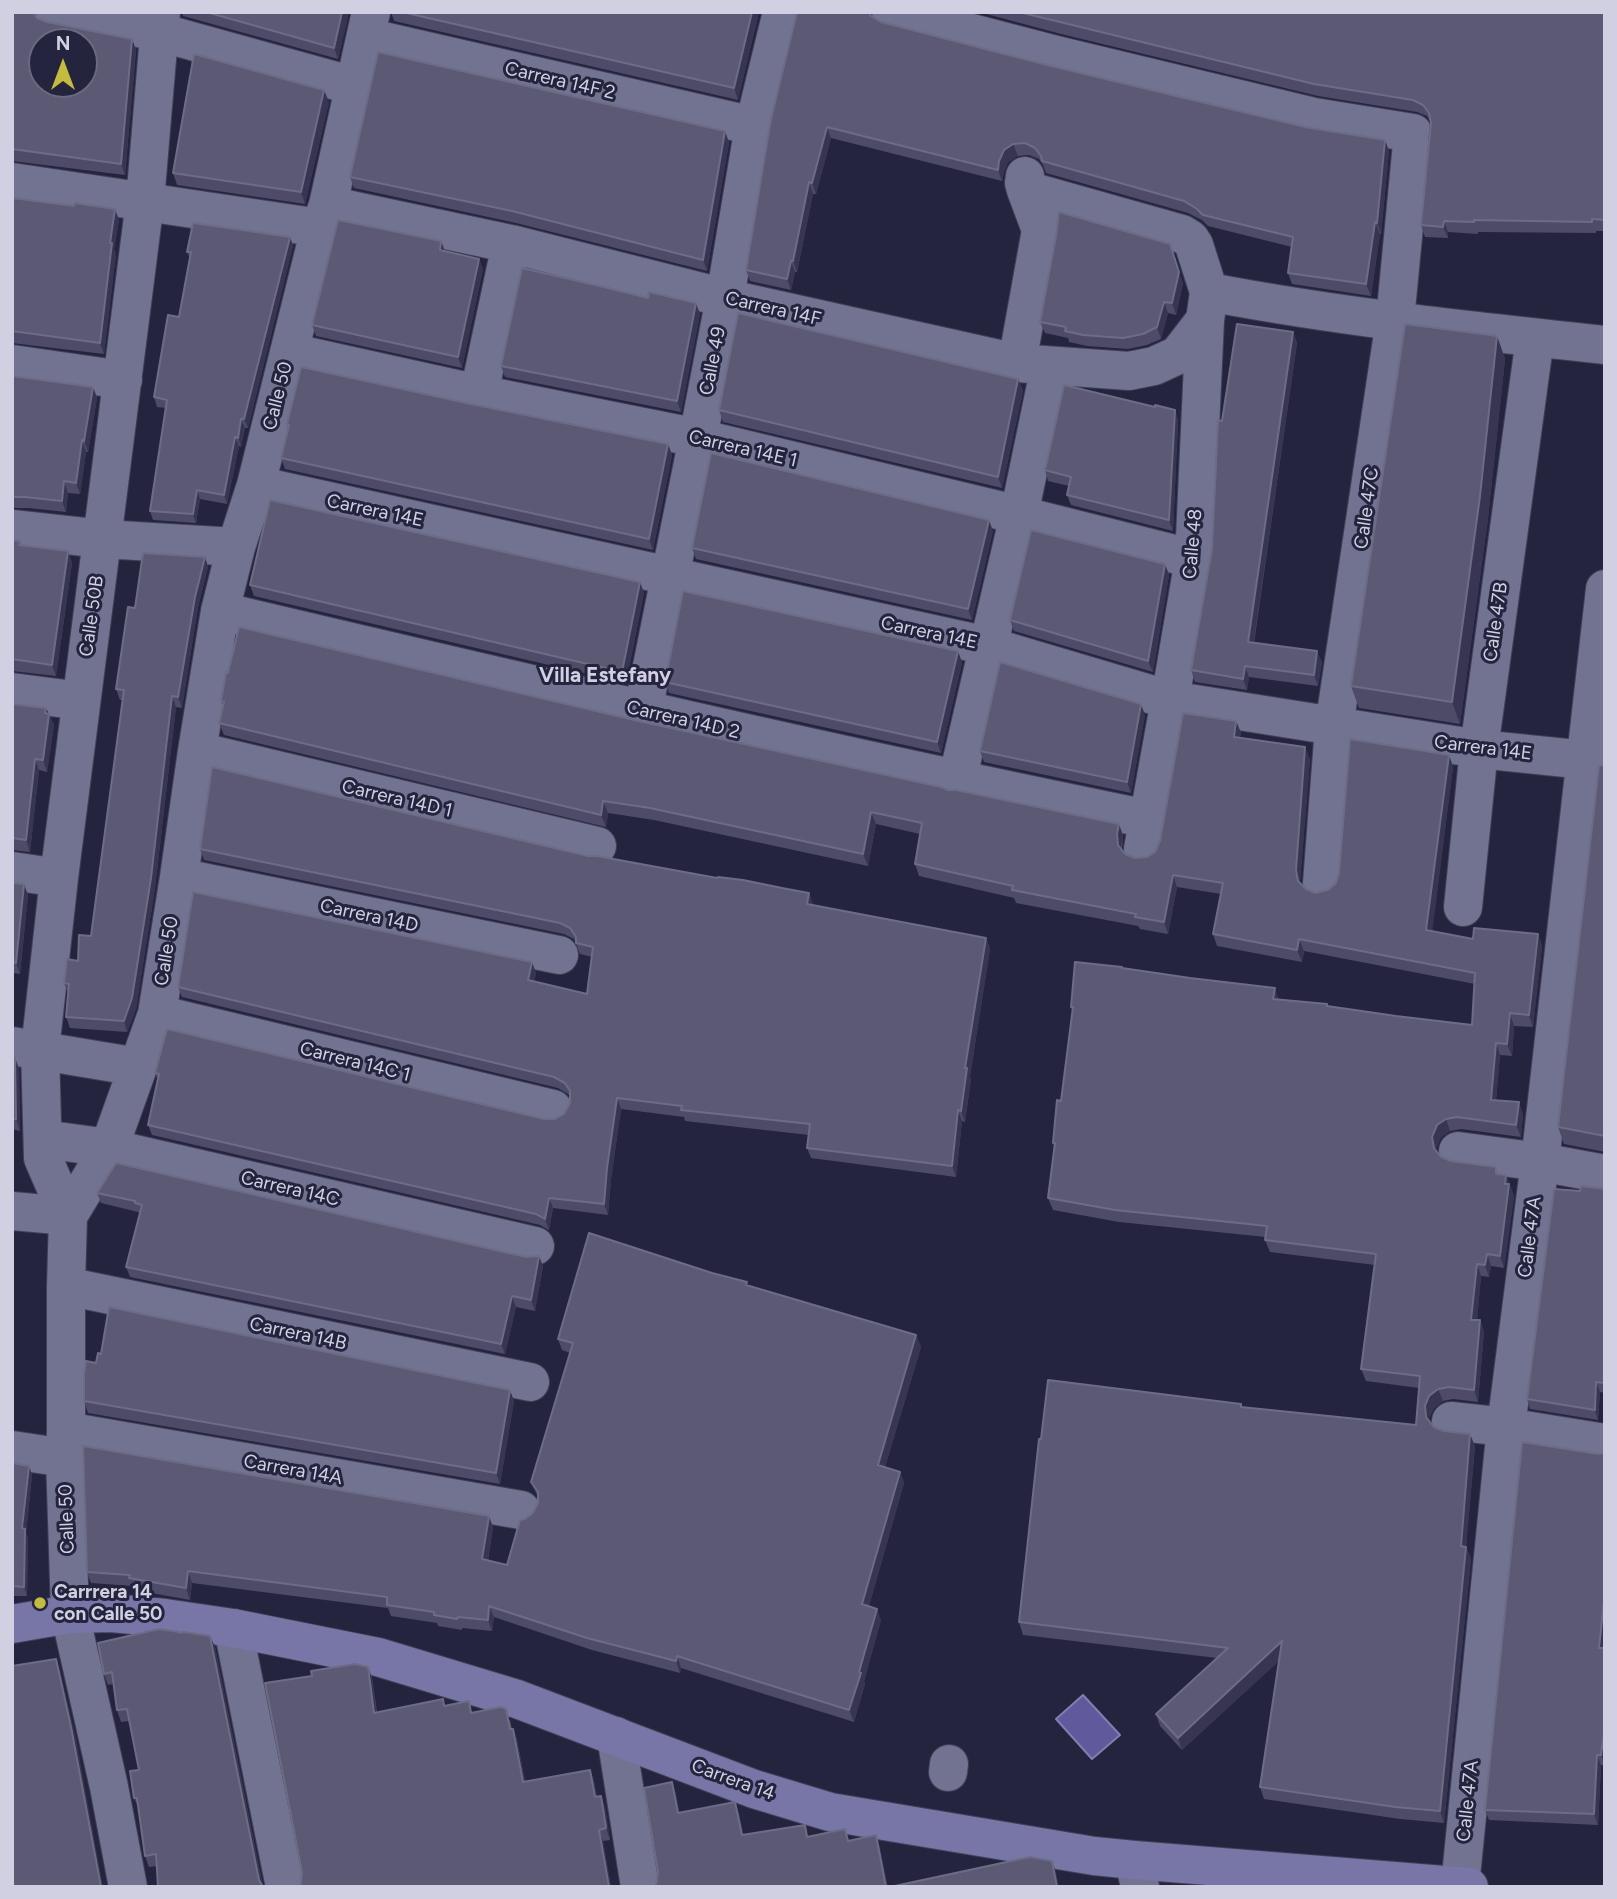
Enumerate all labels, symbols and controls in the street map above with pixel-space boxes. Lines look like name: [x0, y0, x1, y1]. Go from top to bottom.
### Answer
north arrow: [28, 28, 98, 98]
text: N: [56, 32, 70, 55]
street label: Carrera 14F 2: [503, 57, 617, 105]
street label: Carrera 14F: [723, 287, 823, 331]
street label: Calle 49: [695, 325, 731, 397]
street label: Calle 50: [258, 359, 298, 433]
street label: Carrera 14E 1: [686, 425, 800, 473]
street label: Calle 47C: [1350, 466, 1384, 550]
street label: Carrera 14E: [325, 490, 425, 532]
street label: Calle 48: [1179, 508, 1207, 580]
street label: Calle 50B: [75, 574, 109, 658]
street label: Calle 47B: [1479, 581, 1513, 663]
street label: Carrera 14E: [879, 612, 979, 654]
district label: Villa Estefany: [539, 663, 671, 689]
street label: Carrera 14D 2: [624, 696, 742, 744]
street label: Carrera 14E: [1433, 731, 1533, 765]
street label: Carrera 14D 1: [340, 775, 454, 823]
street label: Carrera 14D: [318, 894, 420, 938]
street label: Calle 50: [150, 915, 184, 987]
street label: Carrera 14C 1: [297, 1037, 413, 1087]
street label: Carrera 14C: [238, 1167, 342, 1211]
street label: Calle 47A: [1514, 1195, 1546, 1279]
street label: Carrera 14B: [247, 1313, 349, 1355]
street label: Carrera 14A: [242, 1450, 344, 1490]
street label: Calle 50: [54, 1484, 80, 1554]
place label: Carrrera 14 con Calle 50: [54, 1581, 162, 1625]
marker: Carrrera 14 con Calle 50: [32, 1595, 48, 1611]
street label: Carrera 14: [688, 1754, 778, 1806]
street label: Calle 47A: [1452, 1759, 1484, 1843]

